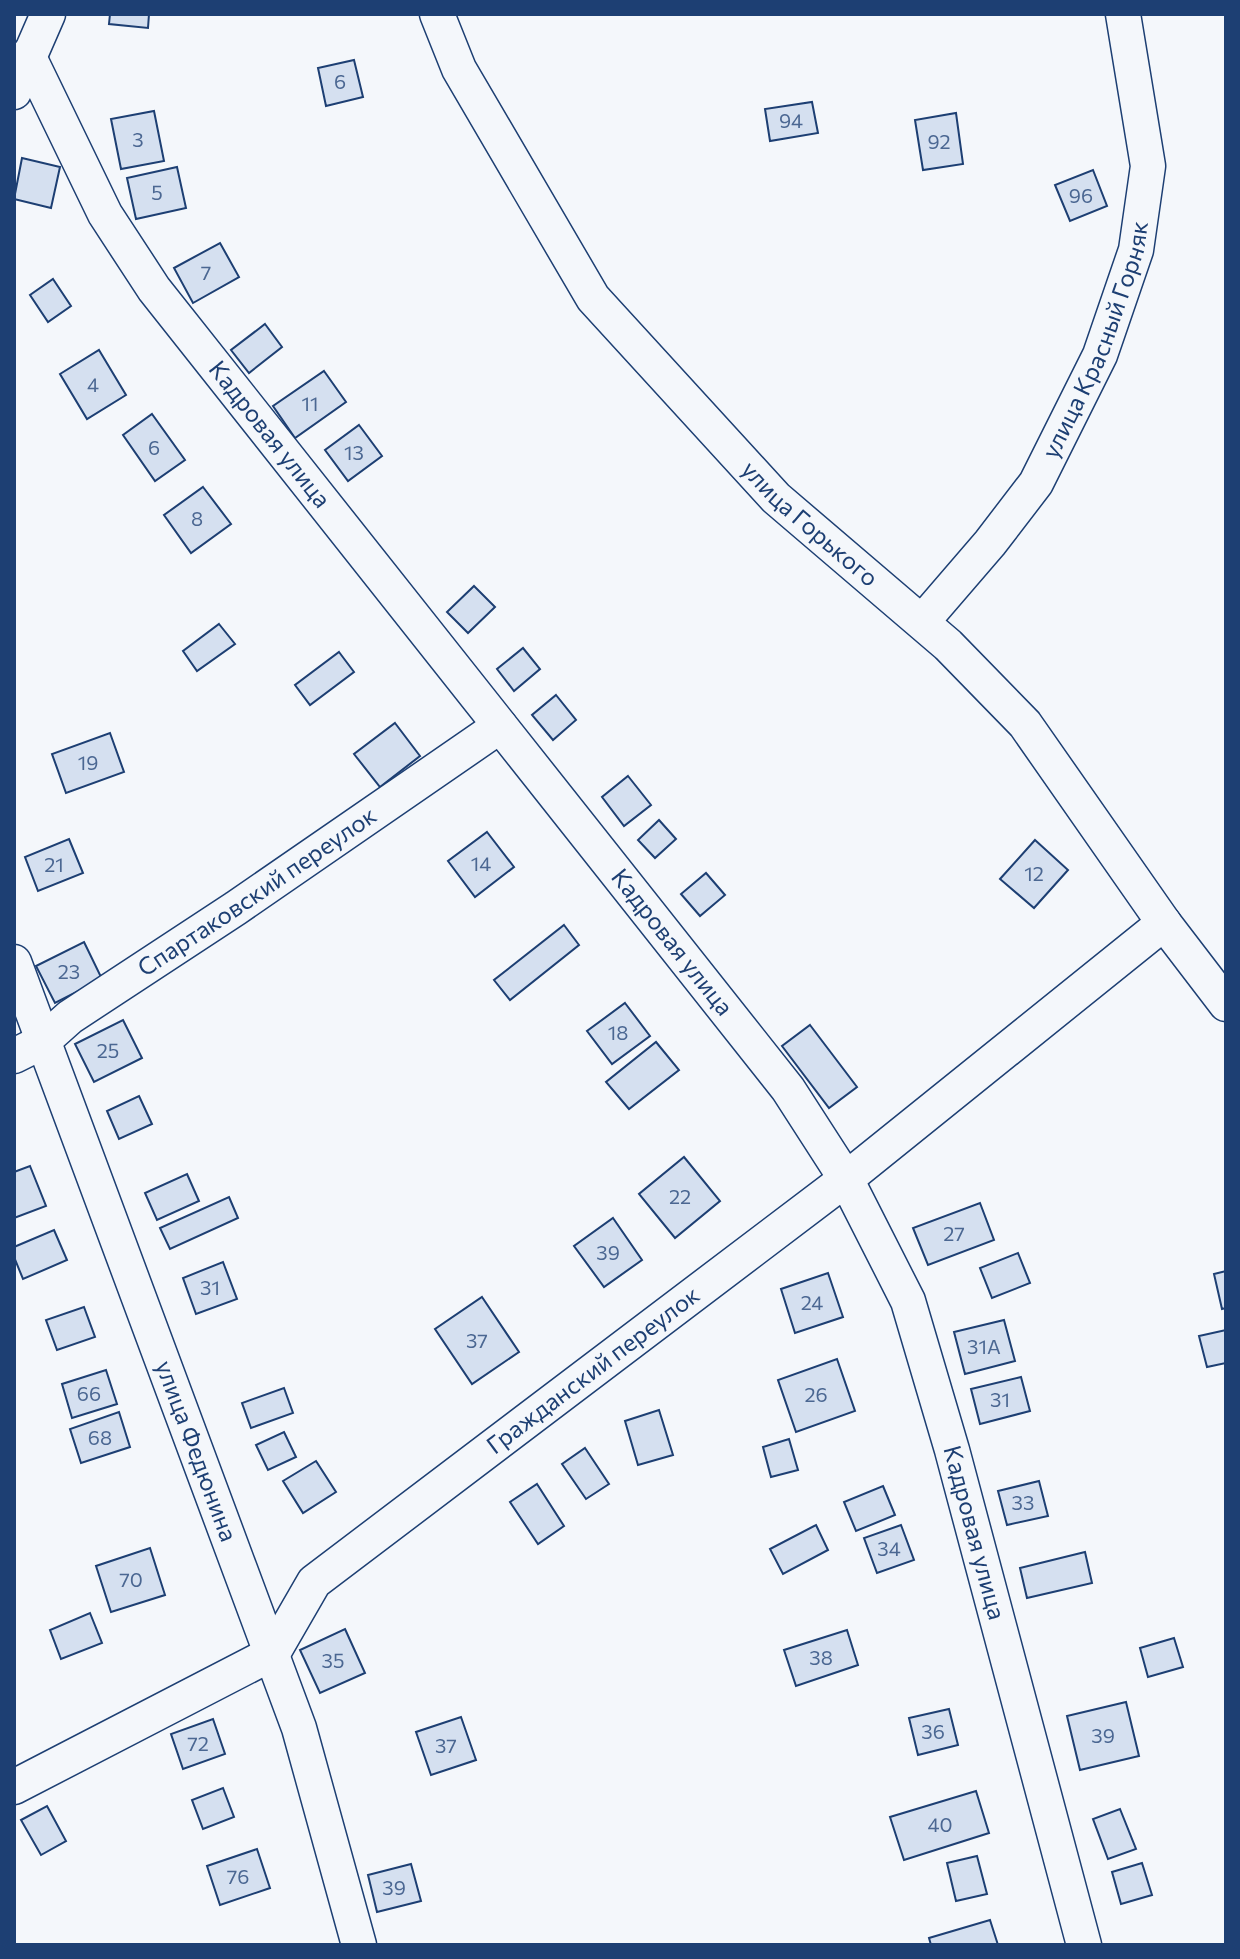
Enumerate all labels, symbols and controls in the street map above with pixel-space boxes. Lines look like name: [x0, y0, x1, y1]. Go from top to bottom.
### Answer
house number: 6: [334, 69, 346, 93]
house number: 94: [779, 108, 803, 132]
house number: 3: [132, 127, 144, 151]
house number: 92: [927, 129, 951, 153]
house number: 5: [151, 180, 163, 204]
house number: 96: [1069, 183, 1093, 207]
street label: улица Красный Горняк: [1035, 219, 1153, 462]
house number: 7: [201, 260, 211, 284]
street label: Кадровая улица: [204, 354, 338, 513]
house number: 4: [87, 372, 99, 396]
house number: 11: [301, 391, 319, 415]
house number: 6: [148, 435, 160, 459]
house number: 13: [344, 440, 364, 464]
street label: улица Горького: [736, 454, 885, 592]
house number: 8: [191, 506, 203, 530]
house number: 19: [78, 750, 98, 774]
street label: Спартаковский переулок: [132, 800, 381, 982]
house number: 14: [471, 851, 491, 875]
house number: 21: [44, 852, 64, 876]
house number: 12: [1024, 861, 1044, 885]
street label: Кадровая улица: [606, 862, 740, 1021]
house number: 23: [58, 959, 80, 983]
house number: 18: [608, 1020, 628, 1044]
house number: 25: [97, 1038, 119, 1062]
house number: 22: [669, 1184, 691, 1208]
house number: 27: [943, 1221, 965, 1245]
house number: 39: [596, 1240, 620, 1264]
house number: 31: [200, 1275, 220, 1299]
street label: Гражданский переулок: [480, 1279, 705, 1459]
house number: 24: [801, 1290, 823, 1314]
house number: 37: [466, 1328, 488, 1352]
house number: 31А: [967, 1334, 1001, 1358]
street label: улица Федюнина: [151, 1356, 244, 1545]
house number: 66: [77, 1381, 101, 1405]
house number: 26: [804, 1382, 828, 1406]
house number: 31: [990, 1387, 1010, 1411]
house number: 68: [88, 1425, 112, 1449]
street label: Кадровая улица: [938, 1442, 1013, 1623]
house number: 33: [1012, 1490, 1034, 1514]
house number: 34: [877, 1536, 901, 1560]
house number: 70: [119, 1567, 143, 1591]
house number: 38: [809, 1645, 833, 1669]
house number: 35: [322, 1648, 344, 1672]
house number: 36: [921, 1719, 945, 1743]
house number: 39: [1091, 1723, 1115, 1747]
house number: 72: [187, 1731, 209, 1755]
house number: 37: [435, 1733, 457, 1757]
house number: 40: [927, 1812, 953, 1836]
house number: 76: [227, 1864, 249, 1888]
house number: 39: [382, 1875, 406, 1899]

